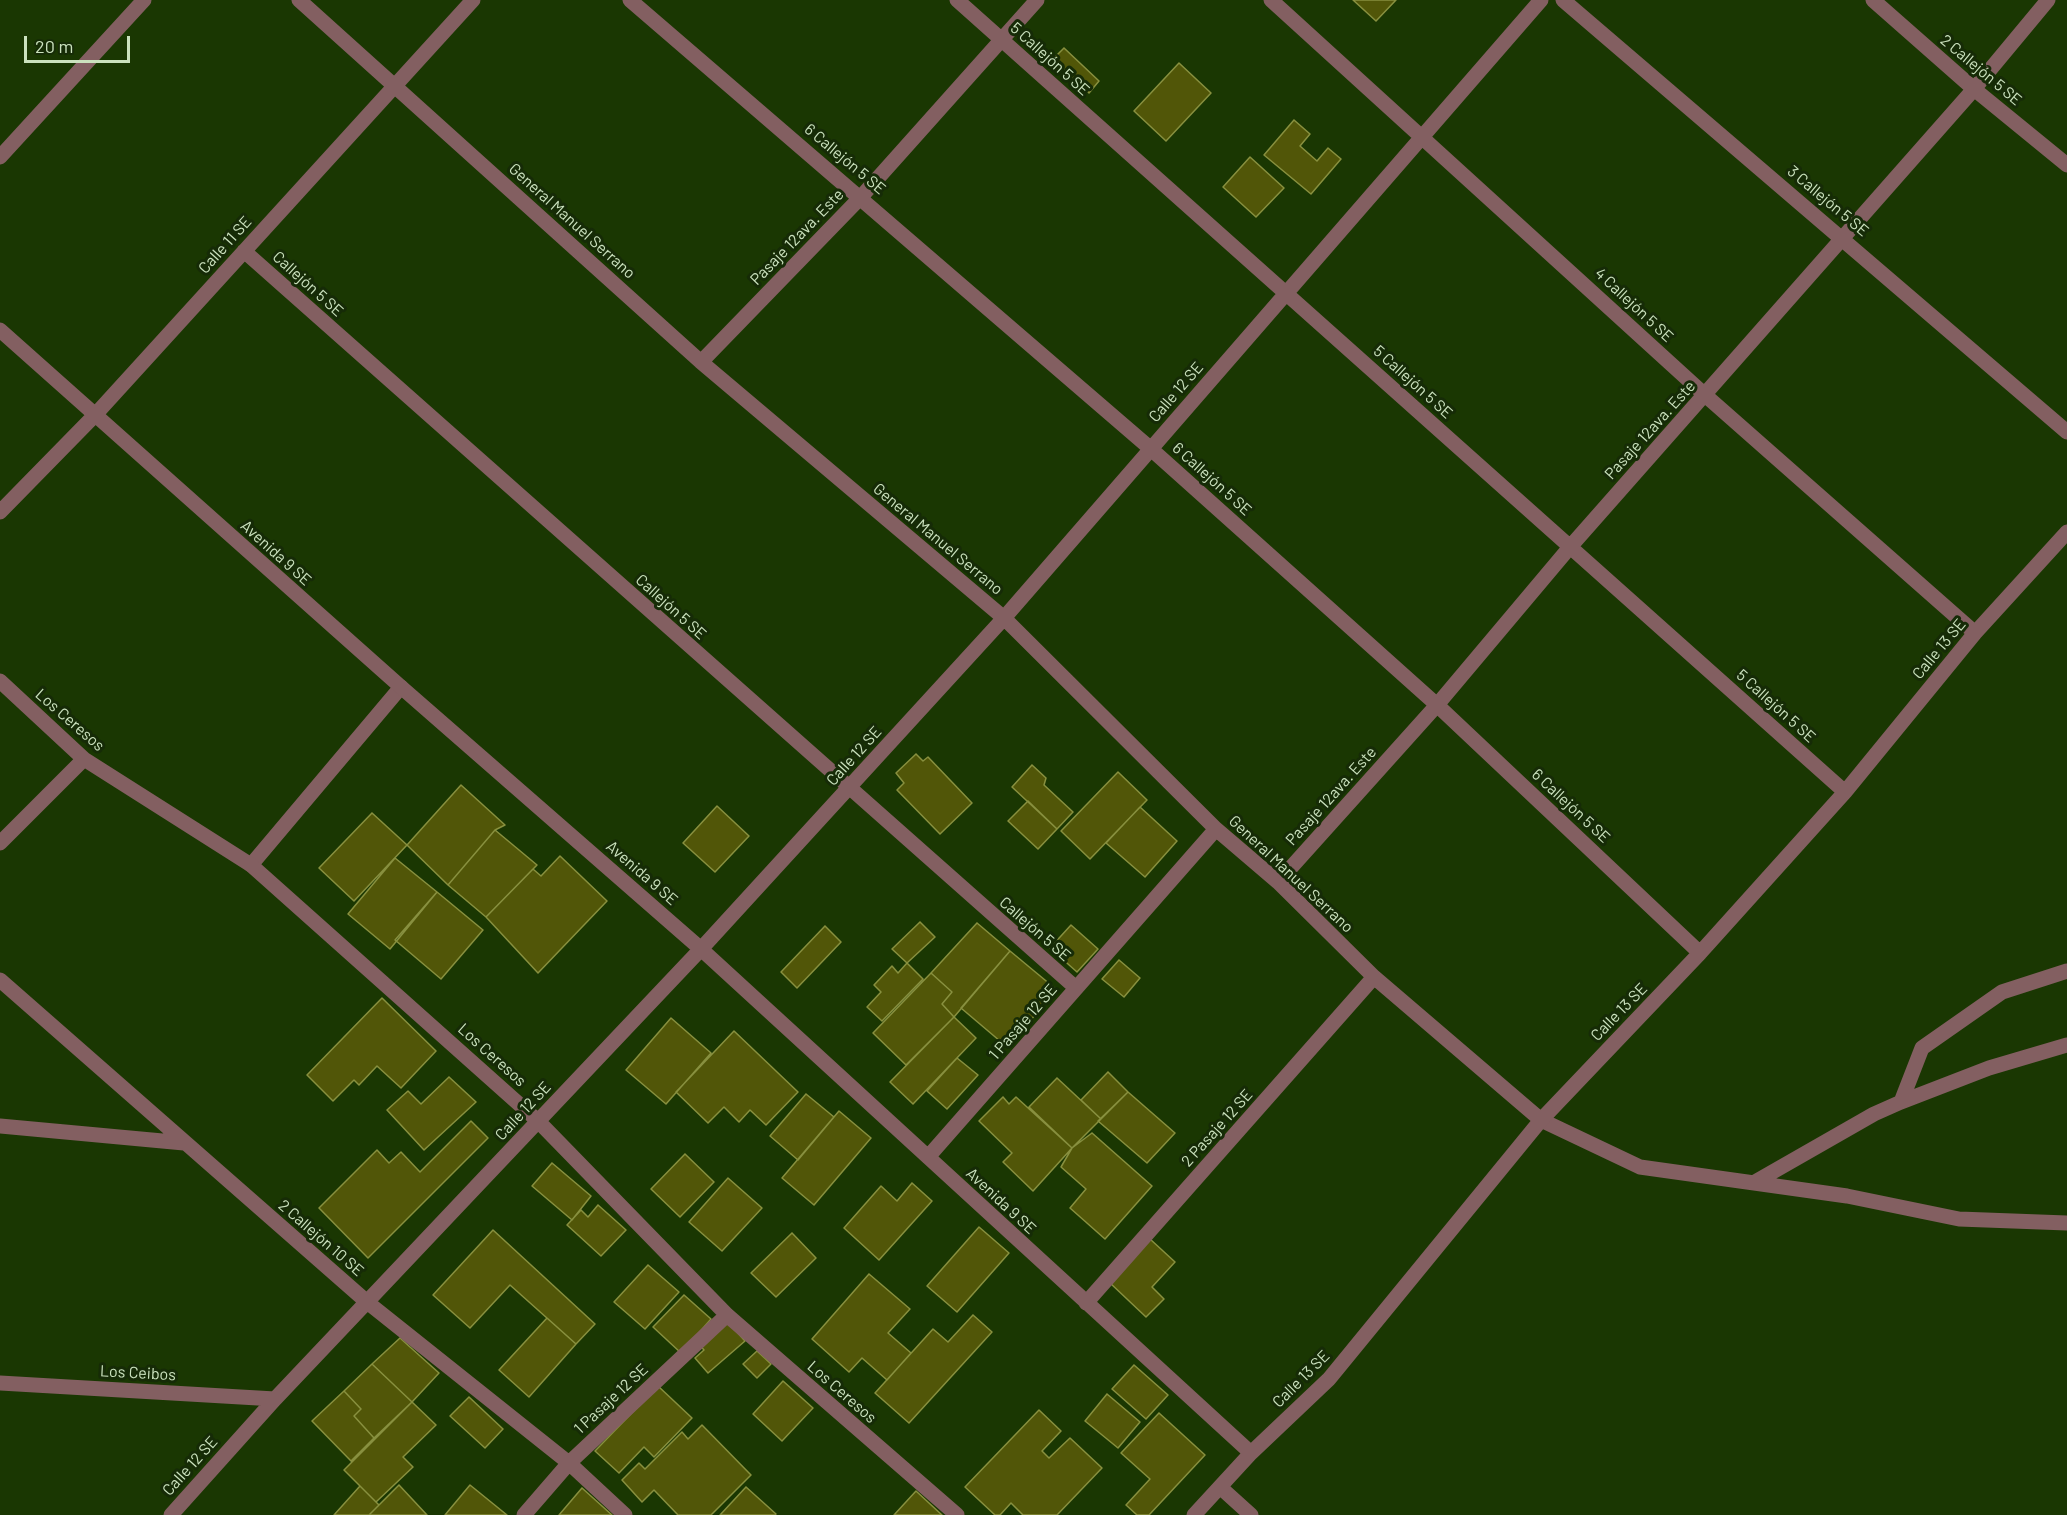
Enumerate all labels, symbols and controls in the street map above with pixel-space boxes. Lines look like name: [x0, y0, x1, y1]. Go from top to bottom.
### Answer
street label: 5 Callejón 5 SE: [1006, 18, 1094, 100]
scale bar: [27, 24, 134, 62]
street label: 2 Callejón 5 SE: [1936, 30, 2026, 110]
text: 20 m: [35, 35, 73, 57]
street label: 6 Callejón 5 SE: [801, 120, 889, 198]
street label: General Manuel Serrano: [505, 159, 639, 283]
street label: 3 Callejón 5 SE: [1784, 162, 1872, 240]
street label: Pasaje 12ava. Este: [746, 185, 848, 289]
street label: Calle 11 SE: [194, 212, 256, 278]
street label: Callejón 5 SE: [269, 247, 347, 321]
street label: 4 Callejón 5 SE: [1591, 264, 1677, 346]
street label: 5 Callejón 5 SE: [1369, 341, 1457, 423]
street label: Calle 12 SE: [1145, 358, 1207, 426]
street label: Pasaje 12ava. Este: [1601, 377, 1699, 483]
street label: 6 Callejón 5 SE: [1168, 438, 1256, 520]
street label: General Manuel Serrano: [869, 479, 1007, 599]
street label: Avenida 9 SE: [237, 516, 315, 590]
street label: Callejón 5 SE: [632, 570, 710, 644]
street label: Calle 13 SE: [1908, 615, 1970, 683]
street label: 5 Callejón 5 SE: [1732, 665, 1820, 747]
street label: Los Ceresos: [32, 685, 108, 755]
street label: Calle 12 SE: [822, 722, 886, 790]
street label: Pasaje 12ava. Este: [1282, 743, 1380, 849]
street label: 6 Callejón 5 SE: [1528, 765, 1614, 847]
street label: General Manuel Serrano: [1225, 811, 1357, 937]
street label: Avenida 9 SE: [602, 837, 682, 909]
street label: Callejón 5 SE: [995, 893, 1075, 965]
street label: Calle 13 SE: [1587, 979, 1651, 1045]
street label: 1 Pasaje 12 SE: [985, 980, 1061, 1064]
street label: Los Ceresos: [454, 1019, 530, 1091]
street label: Calle 12 SE: [491, 1078, 555, 1144]
street label: 2 Pasaje 12 SE: [1177, 1085, 1257, 1171]
street label: Avenida 9 SE: [962, 1164, 1040, 1238]
street label: 2 Callejón 10 SE: [274, 1196, 368, 1280]
street label: Calle 13 SE: [1268, 1346, 1334, 1412]
street label: Los Ceresos: [804, 1357, 880, 1427]
street label: 1 Pasaje 12 SE: [570, 1360, 652, 1438]
street label: Los Ceibos: [100, 1361, 176, 1385]
street label: Calle 12 SE: [158, 1432, 222, 1500]

